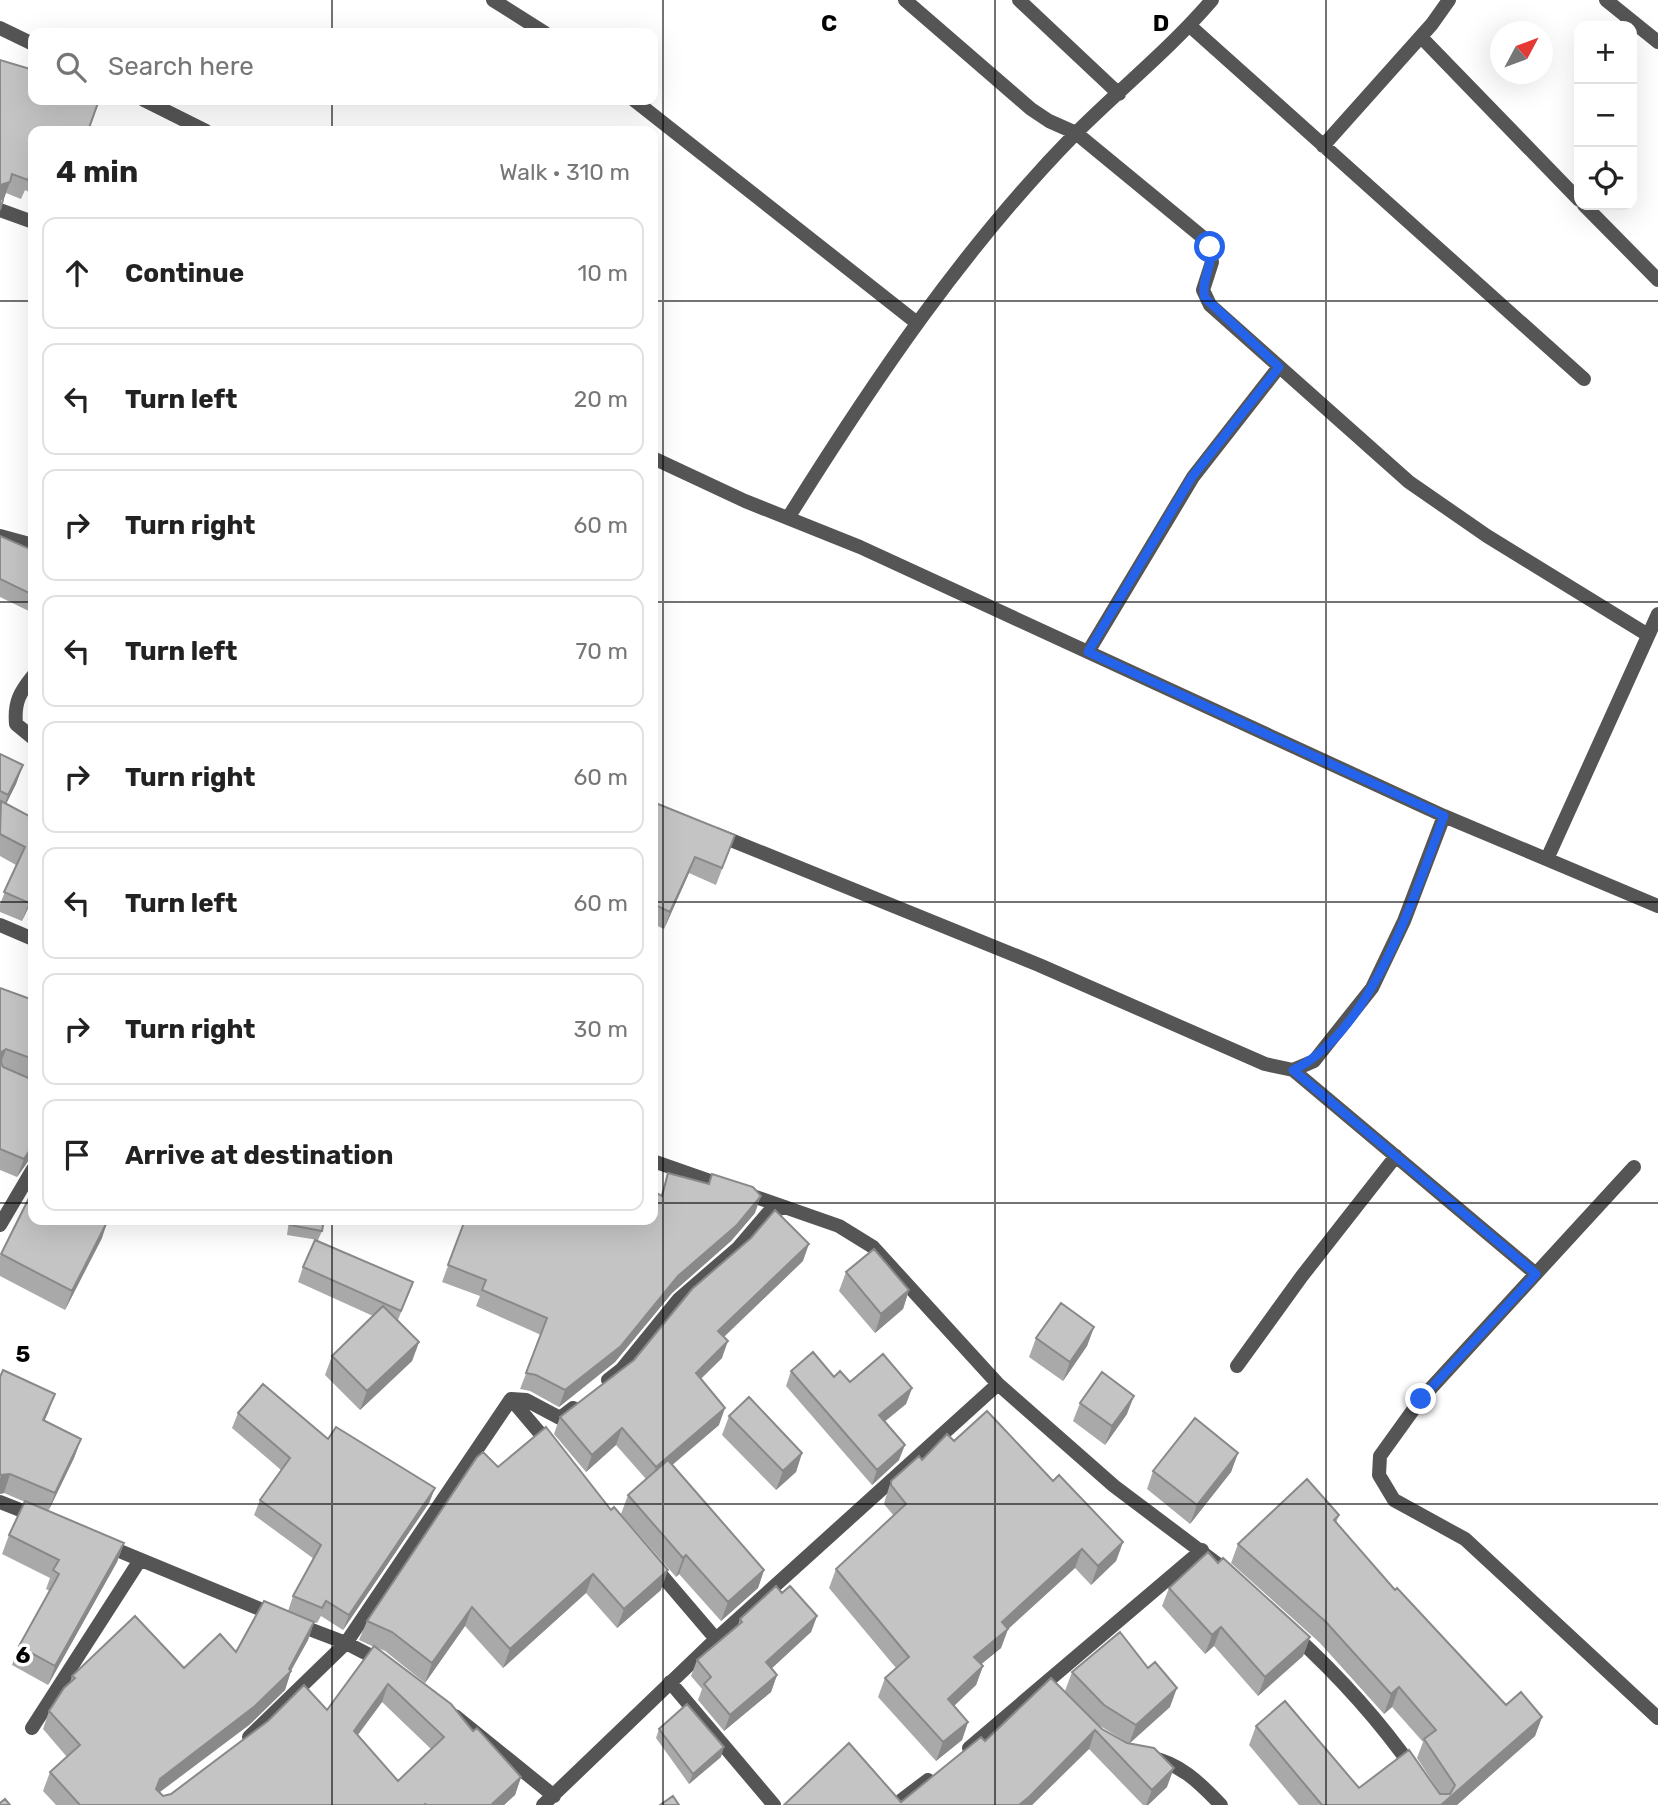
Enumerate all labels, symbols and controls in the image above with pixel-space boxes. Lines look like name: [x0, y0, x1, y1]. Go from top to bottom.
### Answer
text: C: [821, 9, 837, 37]
text: D: [1153, 9, 1169, 37]
north arrow: [1490, 21, 1553, 84]
map controls: [1574, 21, 1637, 210]
button: +: [1574, 21, 1637, 84]
search box: [28, 28, 658, 105]
icon: search: [52, 48, 90, 86]
text: Search here: [108, 51, 254, 82]
button: −: [1574, 84, 1637, 147]
button: locate: [1574, 147, 1637, 210]
text: 4 min: [56, 154, 138, 190]
text: Walk · 310 m: [499, 158, 630, 186]
route start: [1194, 231, 1225, 262]
icon: ahead: [58, 254, 96, 292]
text: Continue: [125, 258, 244, 289]
text: 10 m: [577, 259, 628, 287]
icon: left: [58, 380, 96, 418]
text: Turn left: [125, 384, 237, 415]
text: 20 m: [574, 385, 628, 413]
icon: right: [58, 506, 96, 544]
text: Turn right: [125, 510, 255, 541]
text: 60 m: [573, 511, 628, 539]
icon: left: [58, 632, 96, 670]
text: Turn left: [125, 636, 237, 667]
text: 70 m: [576, 637, 628, 665]
icon: right: [58, 758, 96, 796]
text: Turn right: [125, 762, 255, 793]
text: 60 m: [573, 763, 628, 791]
icon: left: [58, 884, 96, 922]
text: Turn left: [125, 888, 237, 919]
text: 60 m: [573, 889, 628, 917]
icon: right: [58, 1010, 96, 1048]
text: Turn right: [125, 1014, 255, 1045]
text: 30 m: [573, 1015, 628, 1043]
icon: arrive: [58, 1136, 96, 1174]
text: Arrive at destination: [125, 1140, 393, 1171]
text: 5: [16, 1340, 31, 1368]
route end: [1405, 1383, 1436, 1414]
text: 6: [16, 1641, 31, 1669]

